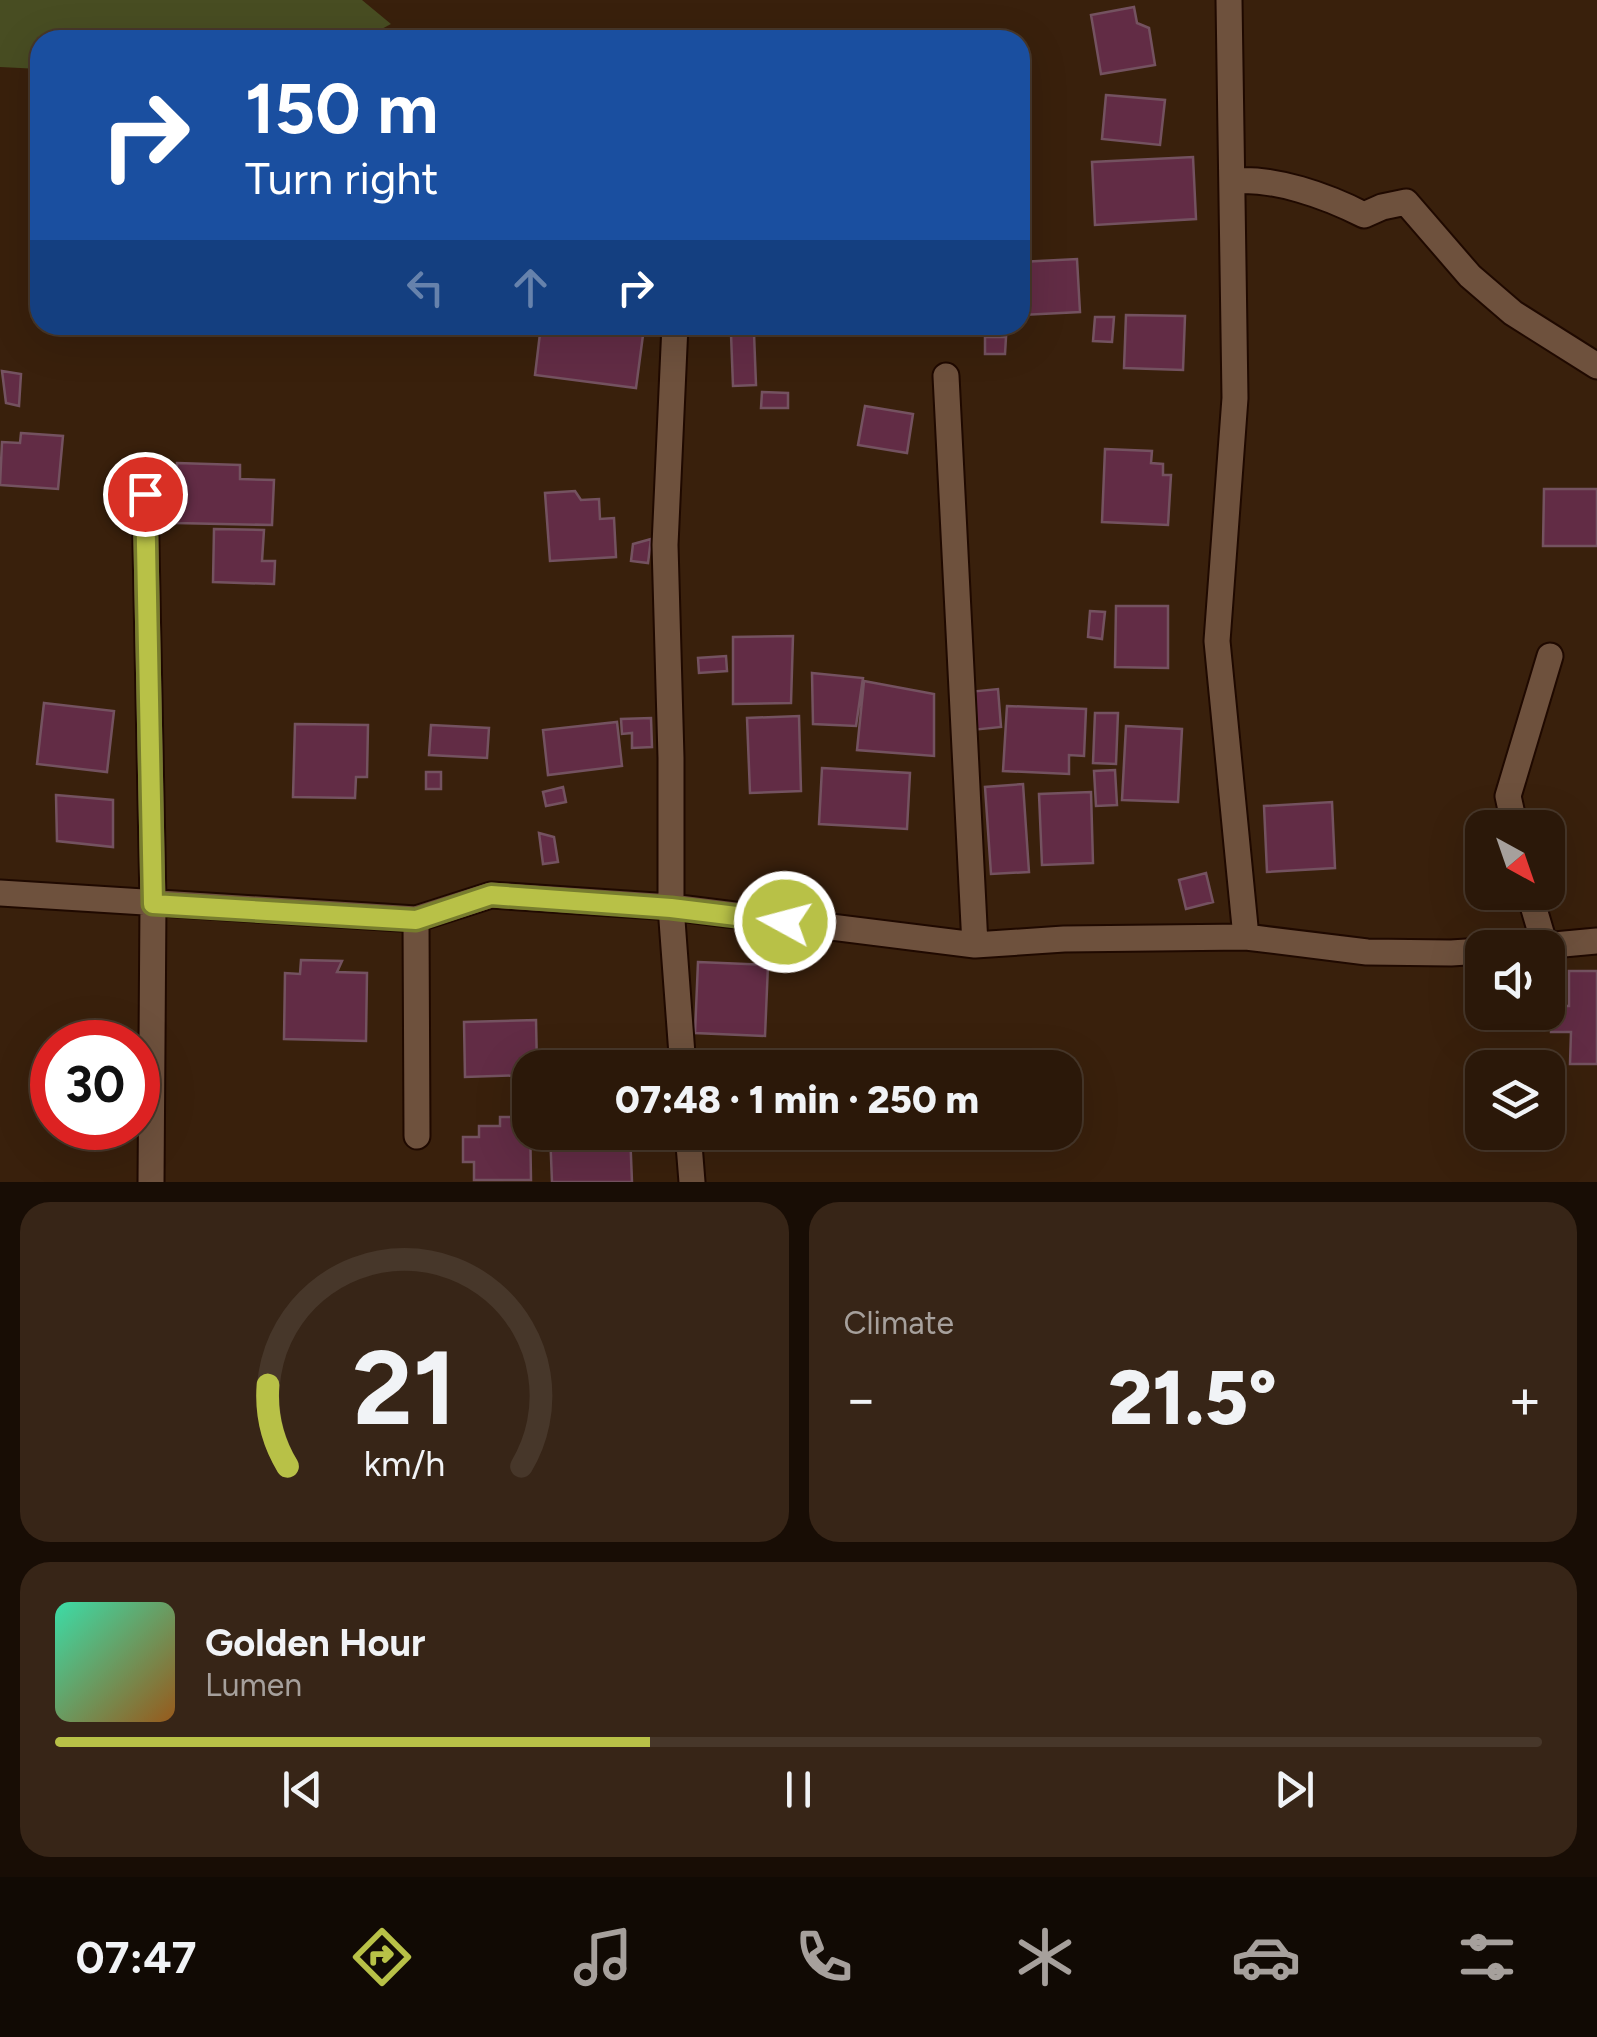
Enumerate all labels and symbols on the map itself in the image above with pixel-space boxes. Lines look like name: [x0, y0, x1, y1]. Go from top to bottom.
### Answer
pin: [103, 452, 188, 537]
north arrow: [1465, 810, 1565, 910]
position arrow: [733, 870, 837, 974]
speed limit sign: 30: [30, 1020, 160, 1150]

